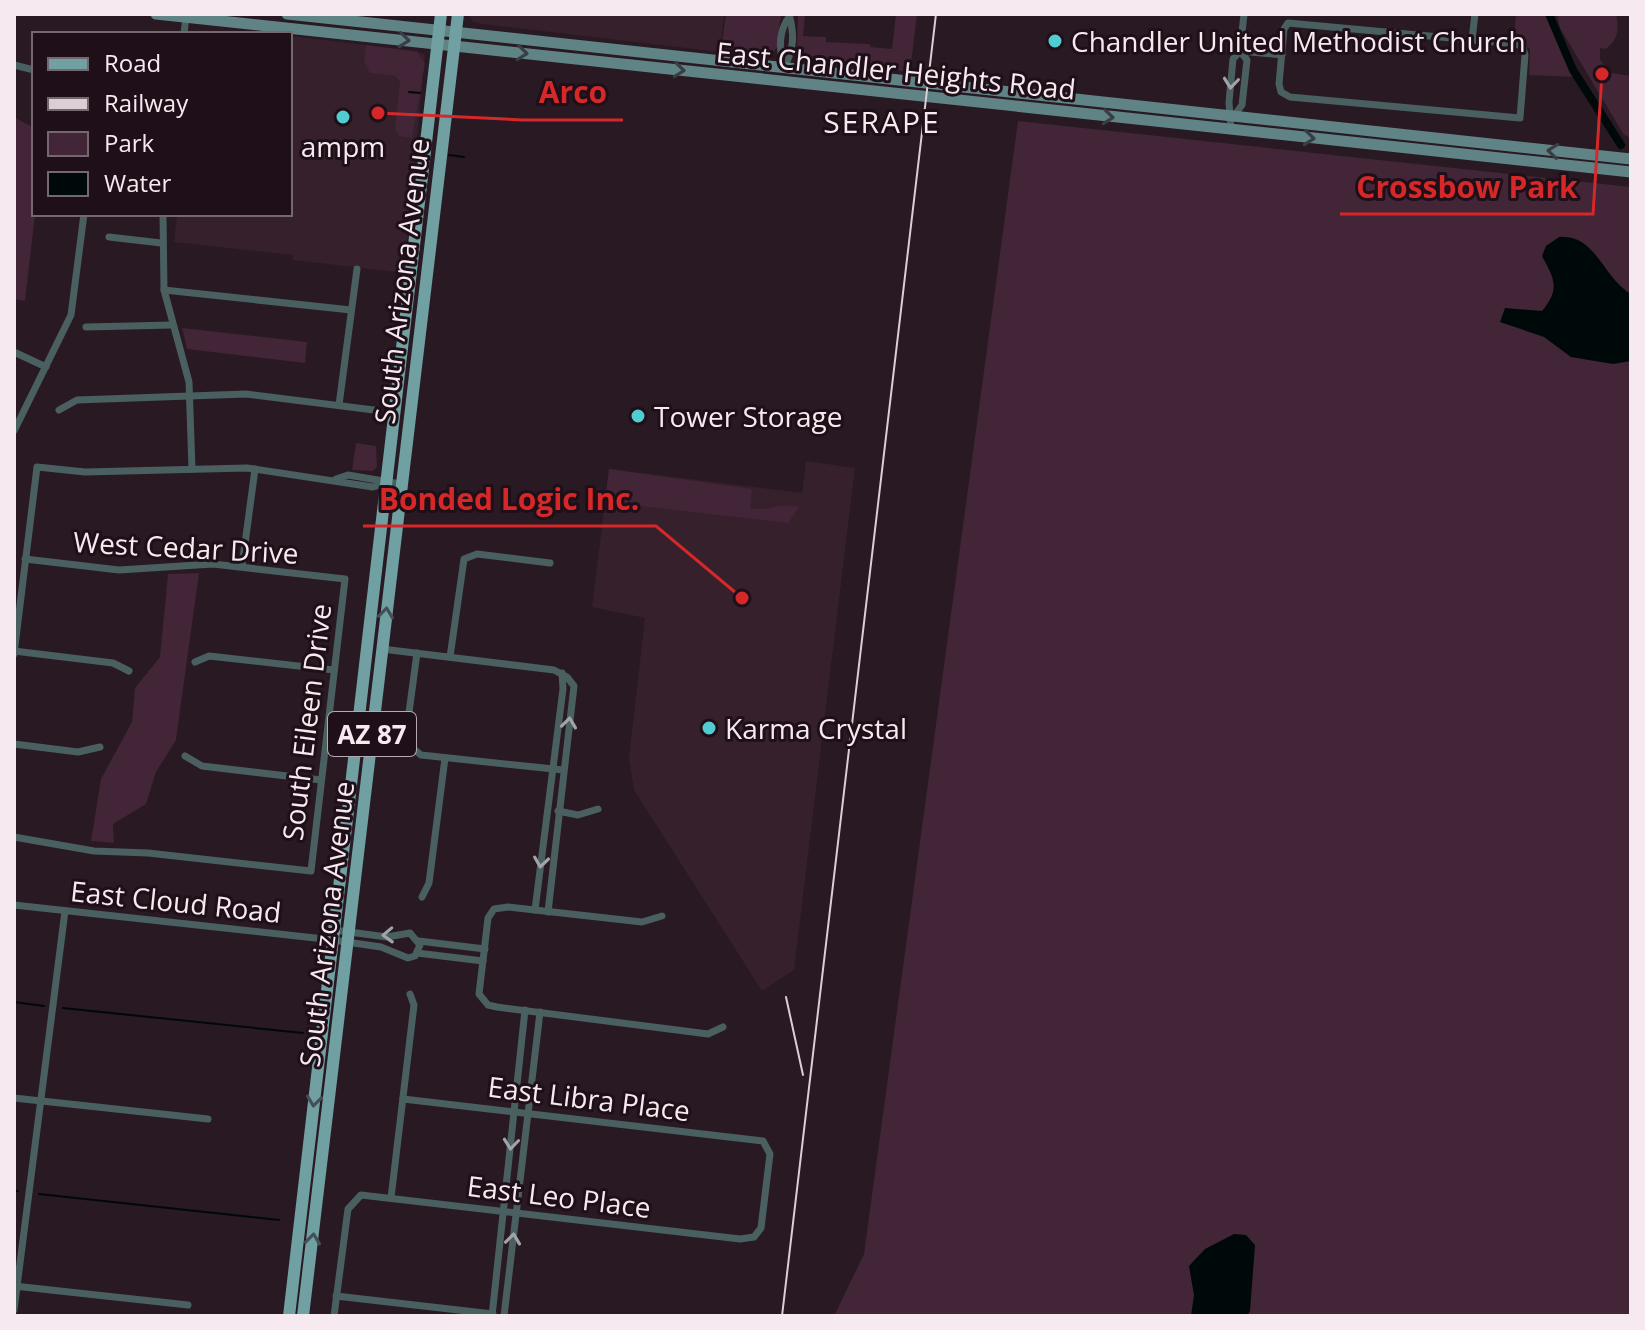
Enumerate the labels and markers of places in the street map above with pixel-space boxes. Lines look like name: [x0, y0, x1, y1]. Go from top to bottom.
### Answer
place label: Chandler United Methodist Church: [1071, 22, 1526, 60]
marker: Chandler United Methodist Church: [1046, 32, 1064, 50]
callout: Arco: [523, 66, 623, 120]
marker: ampm: [334, 108, 352, 126]
place label: ampm: [301, 127, 385, 165]
callout: Crossbow Park: [1340, 160, 1593, 214]
place label: Tower Storage: [654, 397, 843, 435]
marker: Tower Storage: [629, 407, 647, 425]
callout: Bonded Logic Inc.: [363, 472, 656, 526]
place label: Karma Crystal: [725, 709, 907, 747]
marker: Karma Crystal: [700, 719, 718, 737]

